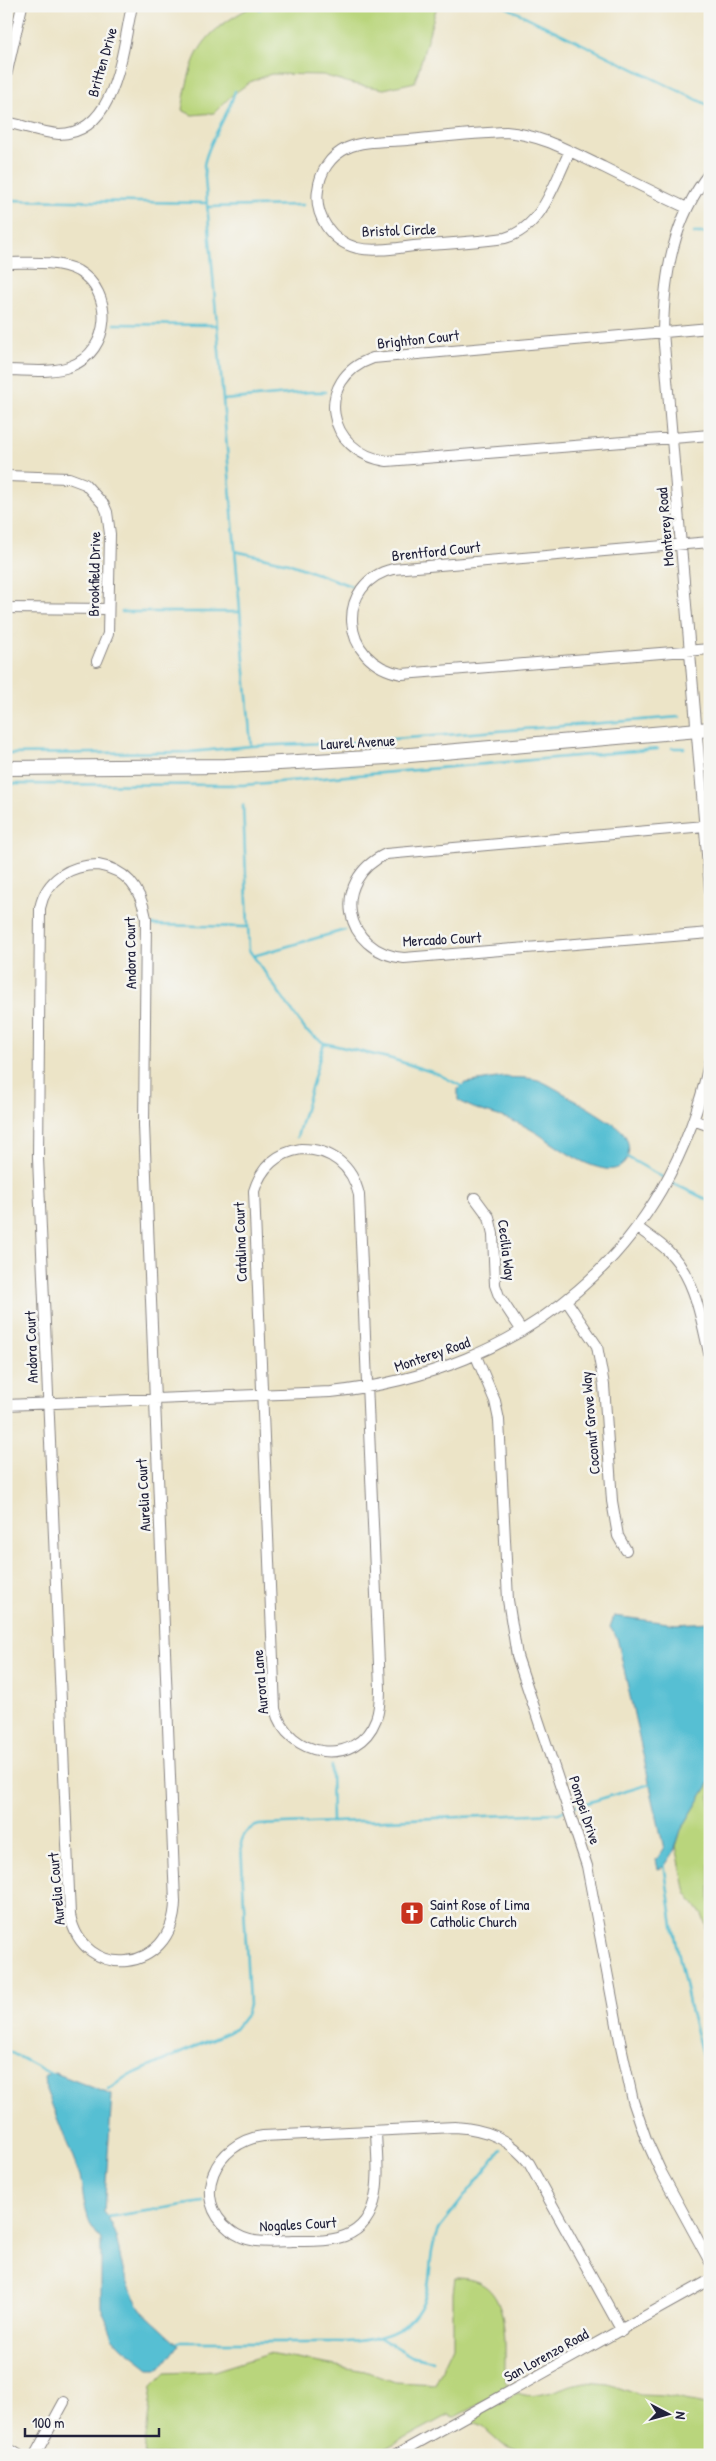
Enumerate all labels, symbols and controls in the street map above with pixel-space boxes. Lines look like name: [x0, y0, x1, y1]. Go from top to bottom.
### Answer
street label: Britten Drive: [82, 25, 122, 99]
street label: Bristol Circle: [362, 218, 437, 242]
street label: Brighton Court: [376, 324, 461, 354]
street label: Monterey Road: [651, 487, 679, 567]
street label: Brookfield Drive: [83, 531, 105, 617]
street label: Brentford Court: [391, 536, 482, 566]
street label: Laurel Avenue: [320, 730, 396, 754]
street label: Andora Court: [119, 916, 141, 989]
street label: Mercado Court: [402, 926, 483, 952]
street label: Catalina Court: [228, 1201, 252, 1282]
street label: Cecilia Way: [493, 1218, 521, 1282]
street label: Andora Court: [19, 1310, 43, 1384]
street label: Monterey Road: [391, 1331, 473, 1377]
street label: Coconut Grove Way: [575, 1371, 605, 1475]
street label: Aurelia Court: [131, 1457, 155, 1532]
street label: Aurora Lane: [247, 1649, 273, 1715]
street label: Pompei Drive: [564, 1773, 606, 1847]
street label: Aurelia Court: [42, 1851, 70, 1926]
place label: Saint Rose of Lima Catholic Church: [430, 1894, 530, 1932]
church icon: Saint Rose of Lima Catholic Church: [399, 1900, 425, 1926]
street label: Nogales Court: [259, 2211, 338, 2236]
street label: San Lorenzo Road: [500, 2323, 592, 2387]
north arrow: [644, 2388, 694, 2438]
scale bar: [25, 2406, 159, 2438]
text: N: [672, 2411, 691, 2421]
text: 100 m: [32, 2412, 65, 2433]

